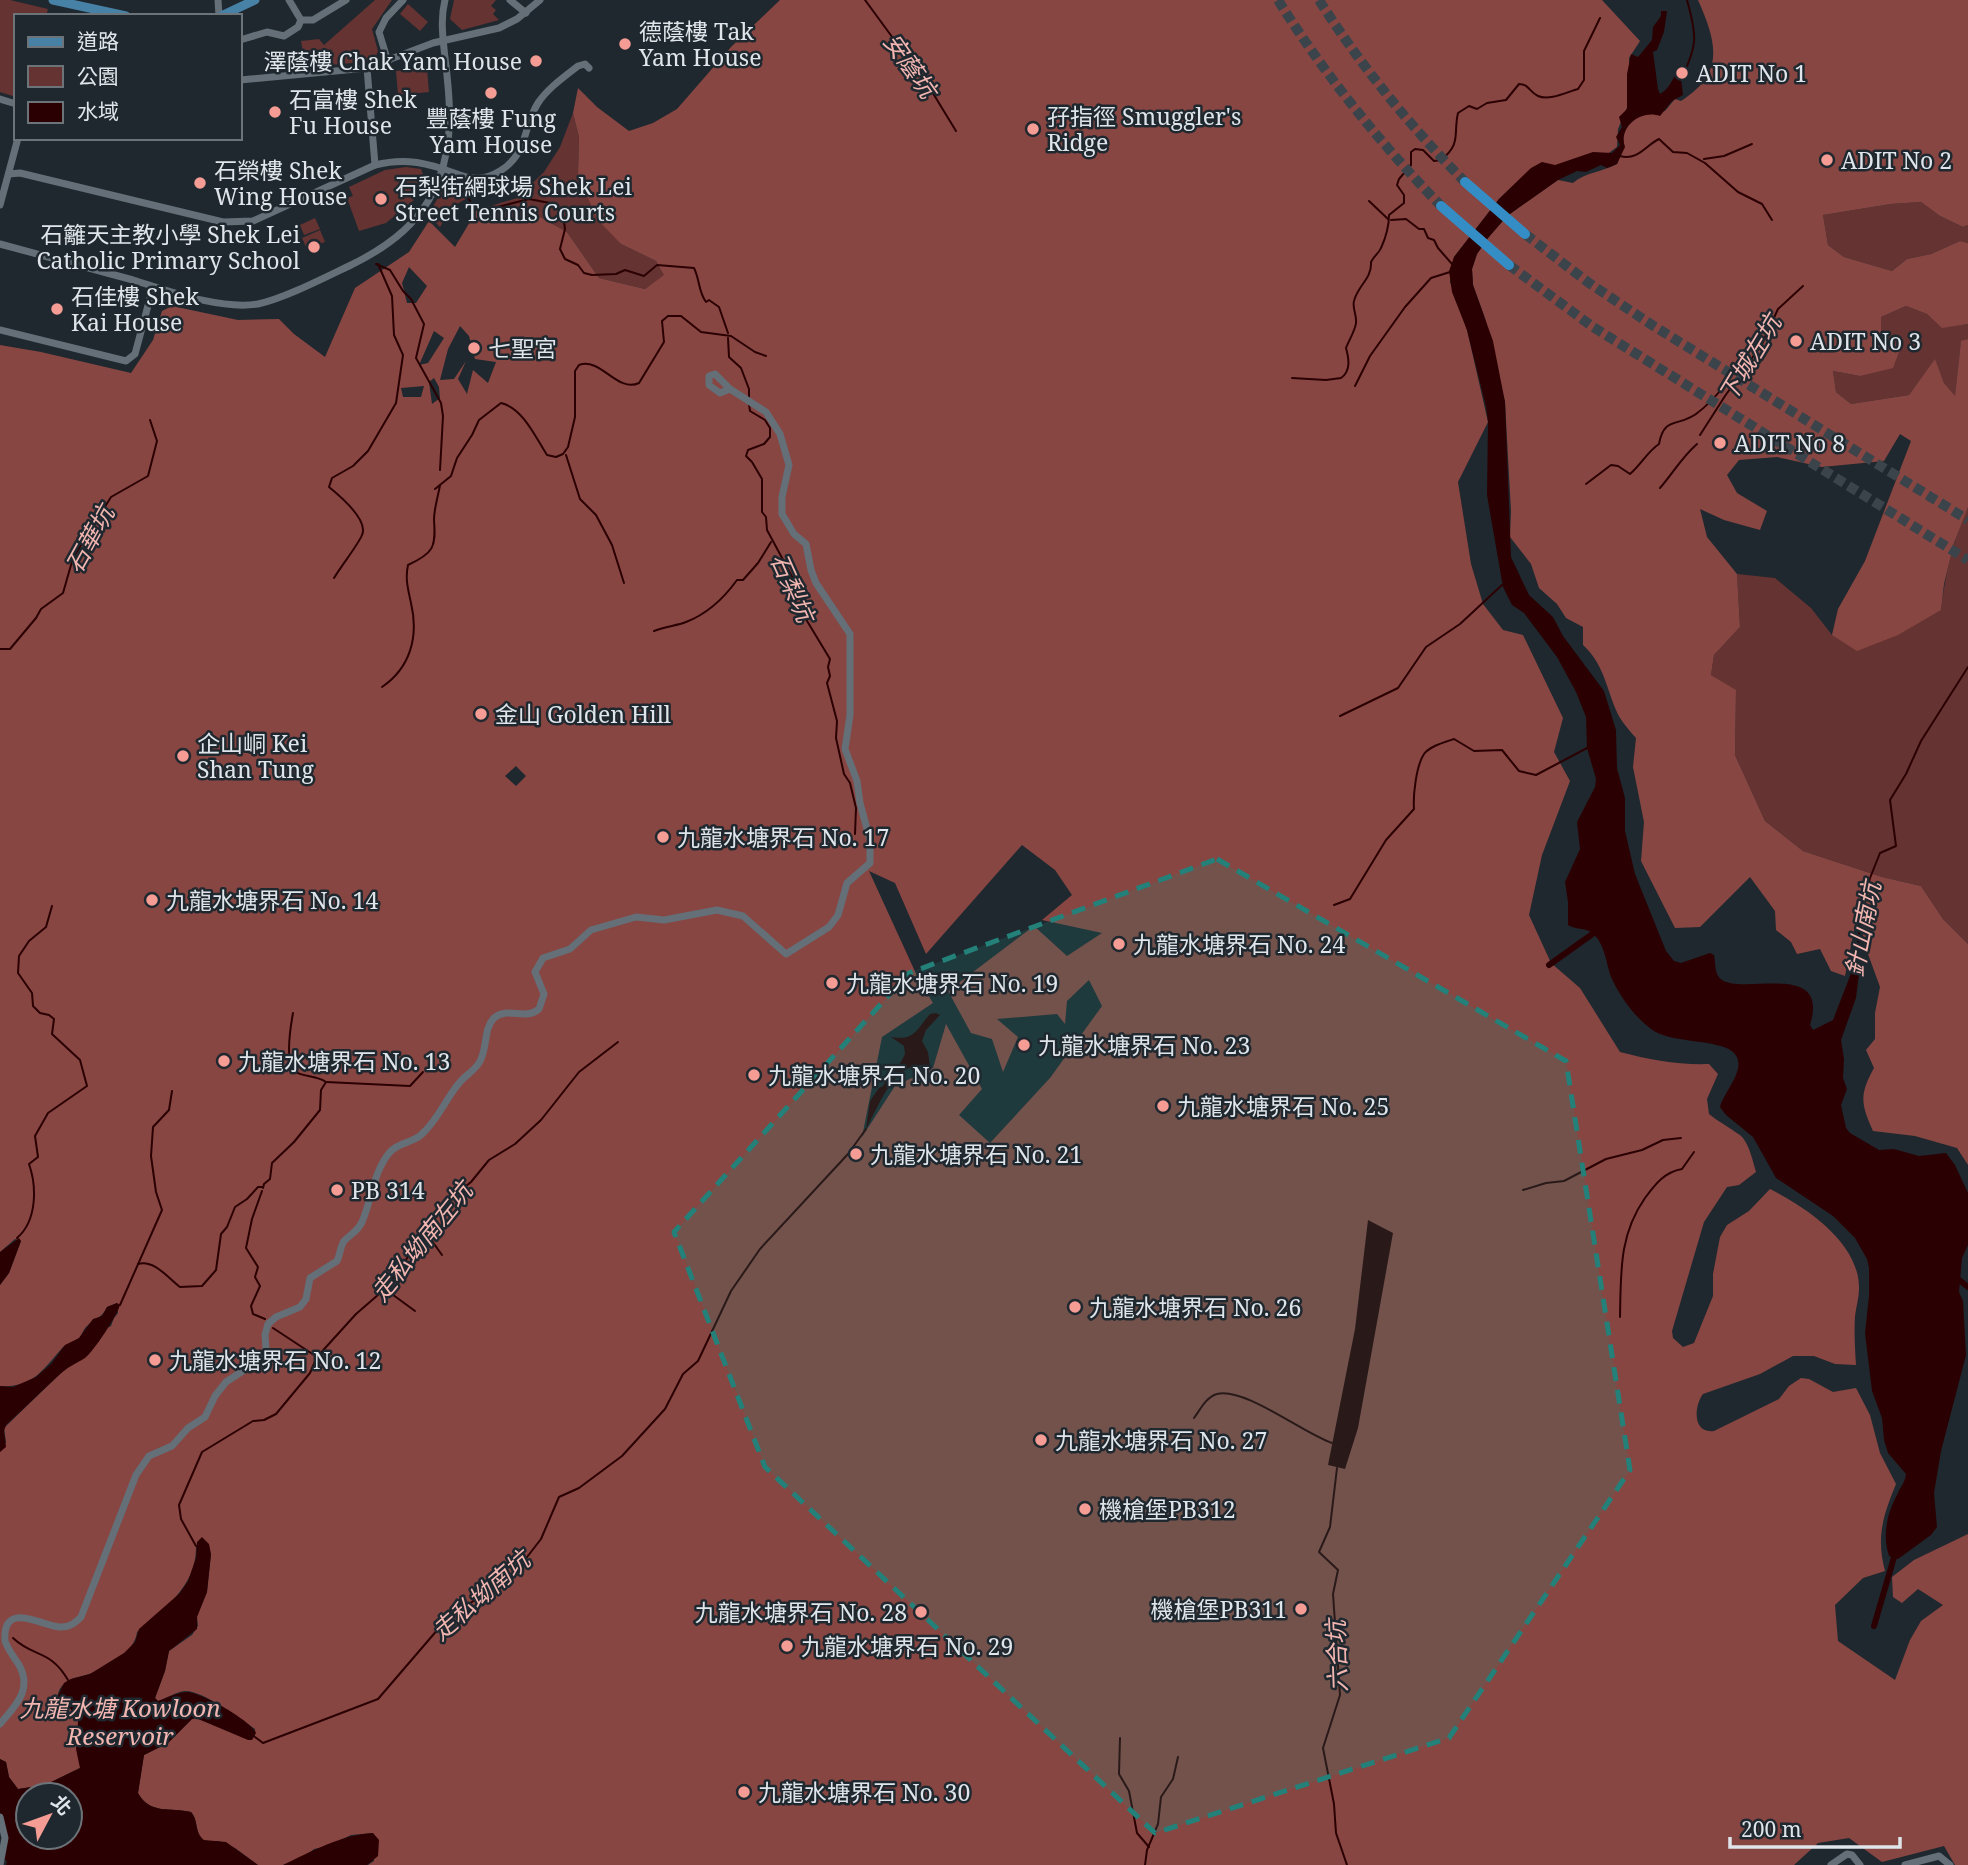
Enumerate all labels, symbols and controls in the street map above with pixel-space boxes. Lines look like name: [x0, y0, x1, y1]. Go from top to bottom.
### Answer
legend: [14, 14, 242, 140]
place label: 德蔭樓 Tak Yam House: [638, 15, 761, 73]
water label: 安蔭坑: [877, 26, 947, 106]
text: 道路: [77, 27, 119, 55]
marker: 德蔭樓 Tak Yam House: [617, 36, 633, 52]
place label: 澤蔭樓 Chak Yam House: [263, 45, 522, 77]
marker: 澤蔭樓 Chak Yam House: [528, 53, 544, 69]
place label: ADIT No 1: [1696, 57, 1807, 89]
text: 公園: [77, 62, 119, 90]
marker: ADIT No 1: [1674, 65, 1690, 81]
place label: 石富樓 Shek Fu House: [289, 83, 417, 141]
marker: 豐蔭樓 Fung Yam House: [483, 85, 499, 101]
text: 水域: [77, 97, 119, 125]
place label: 孖指徑 Smuggler's Ridge: [1047, 100, 1241, 158]
place label: 豐蔭樓 Fung Yam House: [426, 102, 557, 160]
marker: 石富樓 Shek Fu House: [267, 104, 283, 120]
marker: 孖指徑 Smuggler's Ridge: [1025, 121, 1041, 137]
place label: ADIT No 2: [1841, 144, 1952, 176]
marker: ADIT No 2: [1819, 152, 1835, 168]
place label: 石榮樓 Shek Wing House: [214, 154, 347, 212]
place label: 石梨街網球場 Shek Lei Street Tennis Courts: [395, 170, 632, 228]
marker: 石榮樓 Shek Wing House: [192, 175, 208, 191]
marker: 石梨街網球場 Shek Lei Street Tennis Courts: [373, 191, 389, 207]
place label: 石籬天主教小學 Shek Lei Catholic Primary School: [36, 218, 301, 276]
marker: 石籬天主教小學 Shek Lei Catholic Primary School: [306, 239, 322, 255]
place label: 石佳樓 Shek Kai House: [71, 280, 199, 338]
marker: 石佳樓 Shek Kai House: [49, 301, 65, 317]
water label: 下城左坑: [1710, 306, 1789, 408]
place label: ADIT No 3: [1810, 325, 1921, 357]
place label: 七聖宮: [488, 332, 557, 364]
marker: ADIT No 3: [1788, 333, 1804, 349]
marker: 七聖宮: [466, 340, 482, 356]
place label: ADIT No 8: [1734, 427, 1845, 459]
marker: ADIT No 8: [1712, 435, 1728, 451]
water label: 石華坑: [57, 497, 122, 578]
water label: 石梨坑: [763, 547, 824, 629]
place label: 金山 Golden Hill: [495, 698, 671, 730]
marker: 金山 Golden Hill: [473, 706, 489, 722]
place label: 企山峒 Kei Shan Tung: [197, 727, 314, 785]
marker: 企山峒 Kei Shan Tung: [175, 748, 191, 764]
place label: 九龍水塘界石 No. 17: [677, 821, 889, 853]
marker: 九龍水塘界石 No. 17: [655, 829, 671, 845]
water label: 針山南坑: [1837, 876, 1888, 979]
place label: 九龍水塘界石 No. 14: [166, 884, 378, 916]
marker: 九龍水塘界石 No. 14: [144, 892, 160, 908]
place label: 九龍水塘界石 No. 24: [1133, 928, 1345, 960]
marker: 九龍水塘界石 No. 24: [1111, 936, 1127, 952]
place label: 九龍水塘界石 No. 19: [846, 967, 1058, 999]
marker: 九龍水塘界石 No. 19: [824, 975, 840, 991]
place label: 九龍水塘界石 No. 23: [1038, 1029, 1250, 1061]
marker: 九龍水塘界石 No. 23: [1016, 1037, 1032, 1053]
place label: 九龍水塘界石 No. 13: [238, 1045, 450, 1077]
marker: 九龍水塘界石 No. 13: [216, 1053, 232, 1069]
place label: 九龍水塘界石 No. 20: [768, 1059, 980, 1091]
marker: 九龍水塘界石 No. 20: [746, 1067, 762, 1083]
place label: 九龍水塘界石 No. 25: [1177, 1090, 1389, 1122]
marker: 九龍水塘界石 No. 25: [1155, 1098, 1171, 1114]
place label: 九龍水塘界石 No. 21: [870, 1138, 1082, 1170]
marker: 九龍水塘界石 No. 21: [848, 1146, 864, 1162]
water label: 走私坳南左坑: [363, 1172, 481, 1307]
place label: PB 314: [351, 1174, 425, 1206]
marker: PB 314: [329, 1182, 345, 1198]
place label: 九龍水塘界石 No. 26: [1089, 1291, 1301, 1323]
marker: 九龍水塘界石 No. 26: [1067, 1299, 1083, 1315]
place label: 九龍水塘界石 No. 12: [169, 1344, 381, 1376]
marker: 九龍水塘界石 No. 12: [147, 1352, 163, 1368]
place label: 九龍水塘界石 No. 27: [1055, 1424, 1267, 1456]
marker: 九龍水塘界石 No. 27: [1033, 1432, 1049, 1448]
place label: 機槍堡PB312: [1099, 1493, 1236, 1525]
marker: 機槍堡PB312: [1077, 1501, 1093, 1517]
water label: 走私坳南坑: [424, 1541, 538, 1647]
place label: 機槍堡PB311: [1150, 1593, 1287, 1625]
place label: 九龍水塘界石 No. 28: [695, 1596, 907, 1628]
marker: 機槍堡PB311: [1293, 1601, 1309, 1617]
marker: 九龍水塘界石 No. 28: [913, 1604, 929, 1620]
water label: 六合坑: [1318, 1616, 1354, 1693]
place label: 九龍水塘界石 No. 29: [801, 1630, 1013, 1662]
marker: 九龍水塘界石 No. 29: [779, 1638, 795, 1654]
water label: 九龍水塘 Kowloon Reservoir: [19, 1691, 221, 1752]
place label: 九龍水塘界石 No. 30: [758, 1776, 970, 1808]
north arrow: [14, 1781, 84, 1851]
marker: 九龍水塘界石 No. 30: [736, 1784, 752, 1800]
text: 北: [46, 1789, 78, 1821]
scale bar: [1730, 1806, 1900, 1850]
text: 200 m: [1741, 1815, 1802, 1843]

